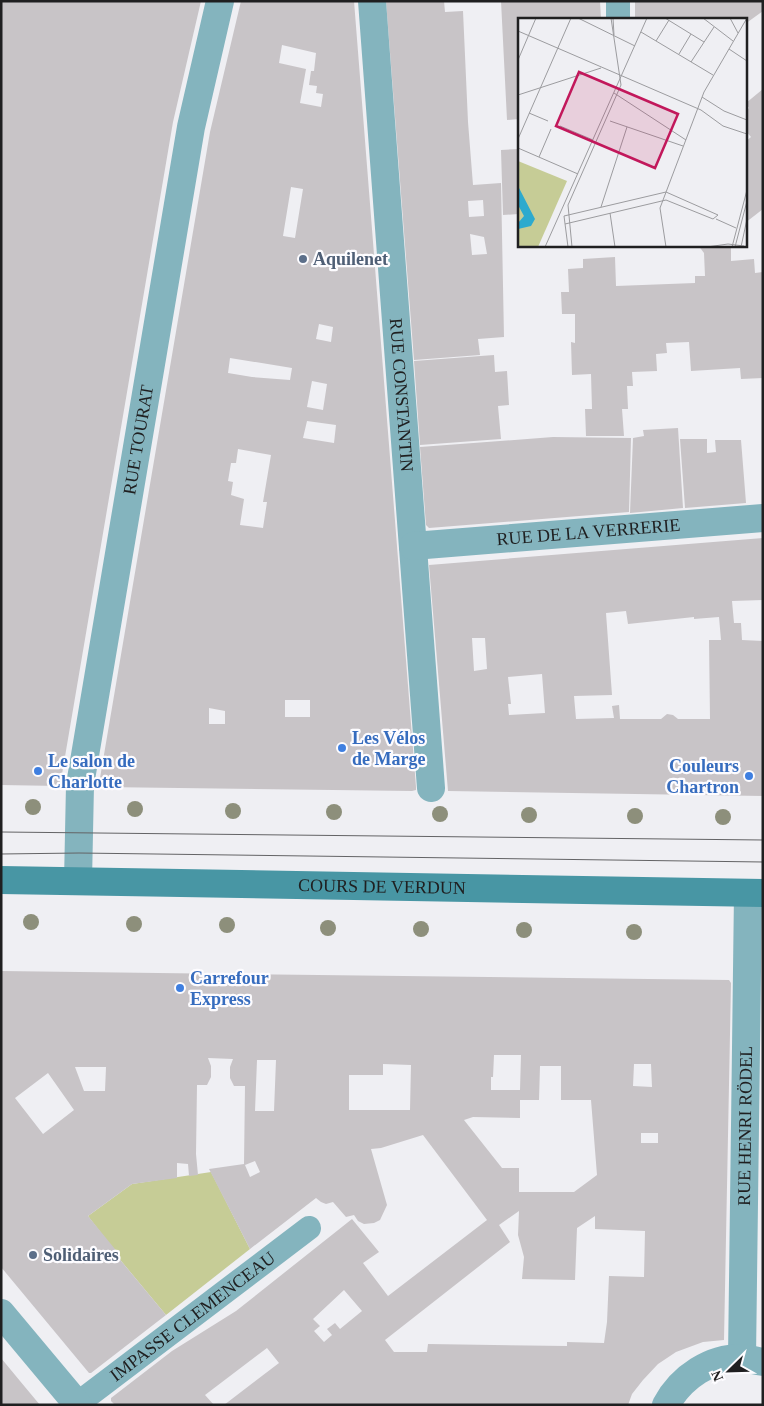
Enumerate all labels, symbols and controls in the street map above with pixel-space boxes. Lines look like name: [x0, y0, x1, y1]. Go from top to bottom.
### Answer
inset map: [518, 18, 746, 246]
place label: Aquilenet: [313, 249, 388, 269]
marker: Aquilenet: [297, 253, 309, 265]
street label: RUE CONSTANTIN: [386, 317, 417, 472]
street label: RUE TOURAT: [119, 384, 157, 496]
street label: RUE DE LA VERRERIE: [496, 515, 681, 549]
place label: Les Vélos de Marge: [352, 728, 425, 769]
marker: Les Vélos de Marge: [336, 742, 348, 754]
place label: Le salon de Charlotte: [48, 751, 135, 792]
place label: Couleurs Chartron: [666, 756, 739, 797]
marker: Le salon de Charlotte: [32, 765, 44, 777]
marker: Couleurs Chartron: [743, 770, 755, 782]
street label: COURS DE VERDUN: [298, 875, 466, 898]
place label: Carrefour Express: [190, 968, 269, 1009]
marker: Carrefour Express: [174, 982, 186, 994]
street label: RUE HENRI RÖDEL: [734, 1046, 756, 1206]
place label: Solidaires: [43, 1245, 119, 1265]
street label: IMPASSE CLEMENCEAU: [106, 1247, 279, 1385]
marker: Solidaires: [27, 1249, 39, 1261]
north arrow: [704, 1346, 754, 1396]
text: N: [709, 1368, 726, 1383]

